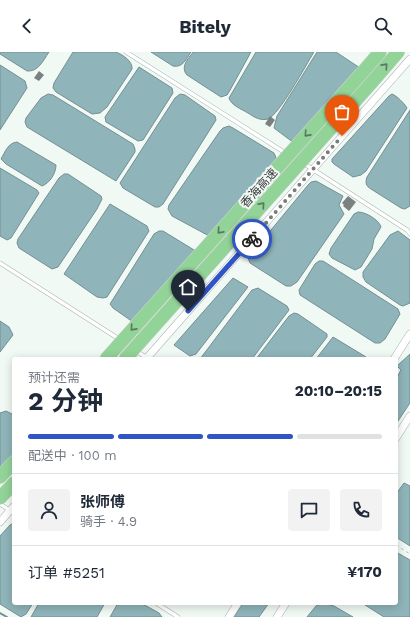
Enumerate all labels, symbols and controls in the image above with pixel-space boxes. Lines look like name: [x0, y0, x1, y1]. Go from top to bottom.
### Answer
icon: back: [16, 15, 38, 37]
icon: search: [372, 15, 394, 37]
text: Bitely: [179, 16, 231, 37]
one-way arrow: [381, 64, 388, 71]
pin: [325, 95, 359, 136]
icon: bag: [331, 101, 353, 123]
one-way arrow: [304, 129, 311, 137]
street label: 香海高速: [238, 165, 280, 211]
one-way arrow: [258, 202, 265, 209]
courier: [232, 219, 272, 259]
one-way arrow: [217, 226, 225, 234]
icon: bike: [241, 228, 263, 250]
pin: [171, 270, 205, 311]
icon: home: [177, 276, 199, 298]
one-way arrow: [131, 323, 138, 331]
text: 预计还需: [28, 370, 80, 385]
text: 20:10–20:15: [295, 382, 382, 400]
text: 2 分钟: [28, 386, 103, 416]
text: 配送中 · 100 m: [28, 448, 117, 463]
button: person: [28, 489, 70, 531]
button: chat: [288, 489, 330, 531]
button: phone: [340, 489, 382, 531]
text: 张师傅: [80, 493, 125, 511]
text: 骑手 · 4.9: [80, 514, 137, 529]
text: ¥170: [347, 563, 382, 581]
text: 订单 #5251: [28, 564, 105, 582]

